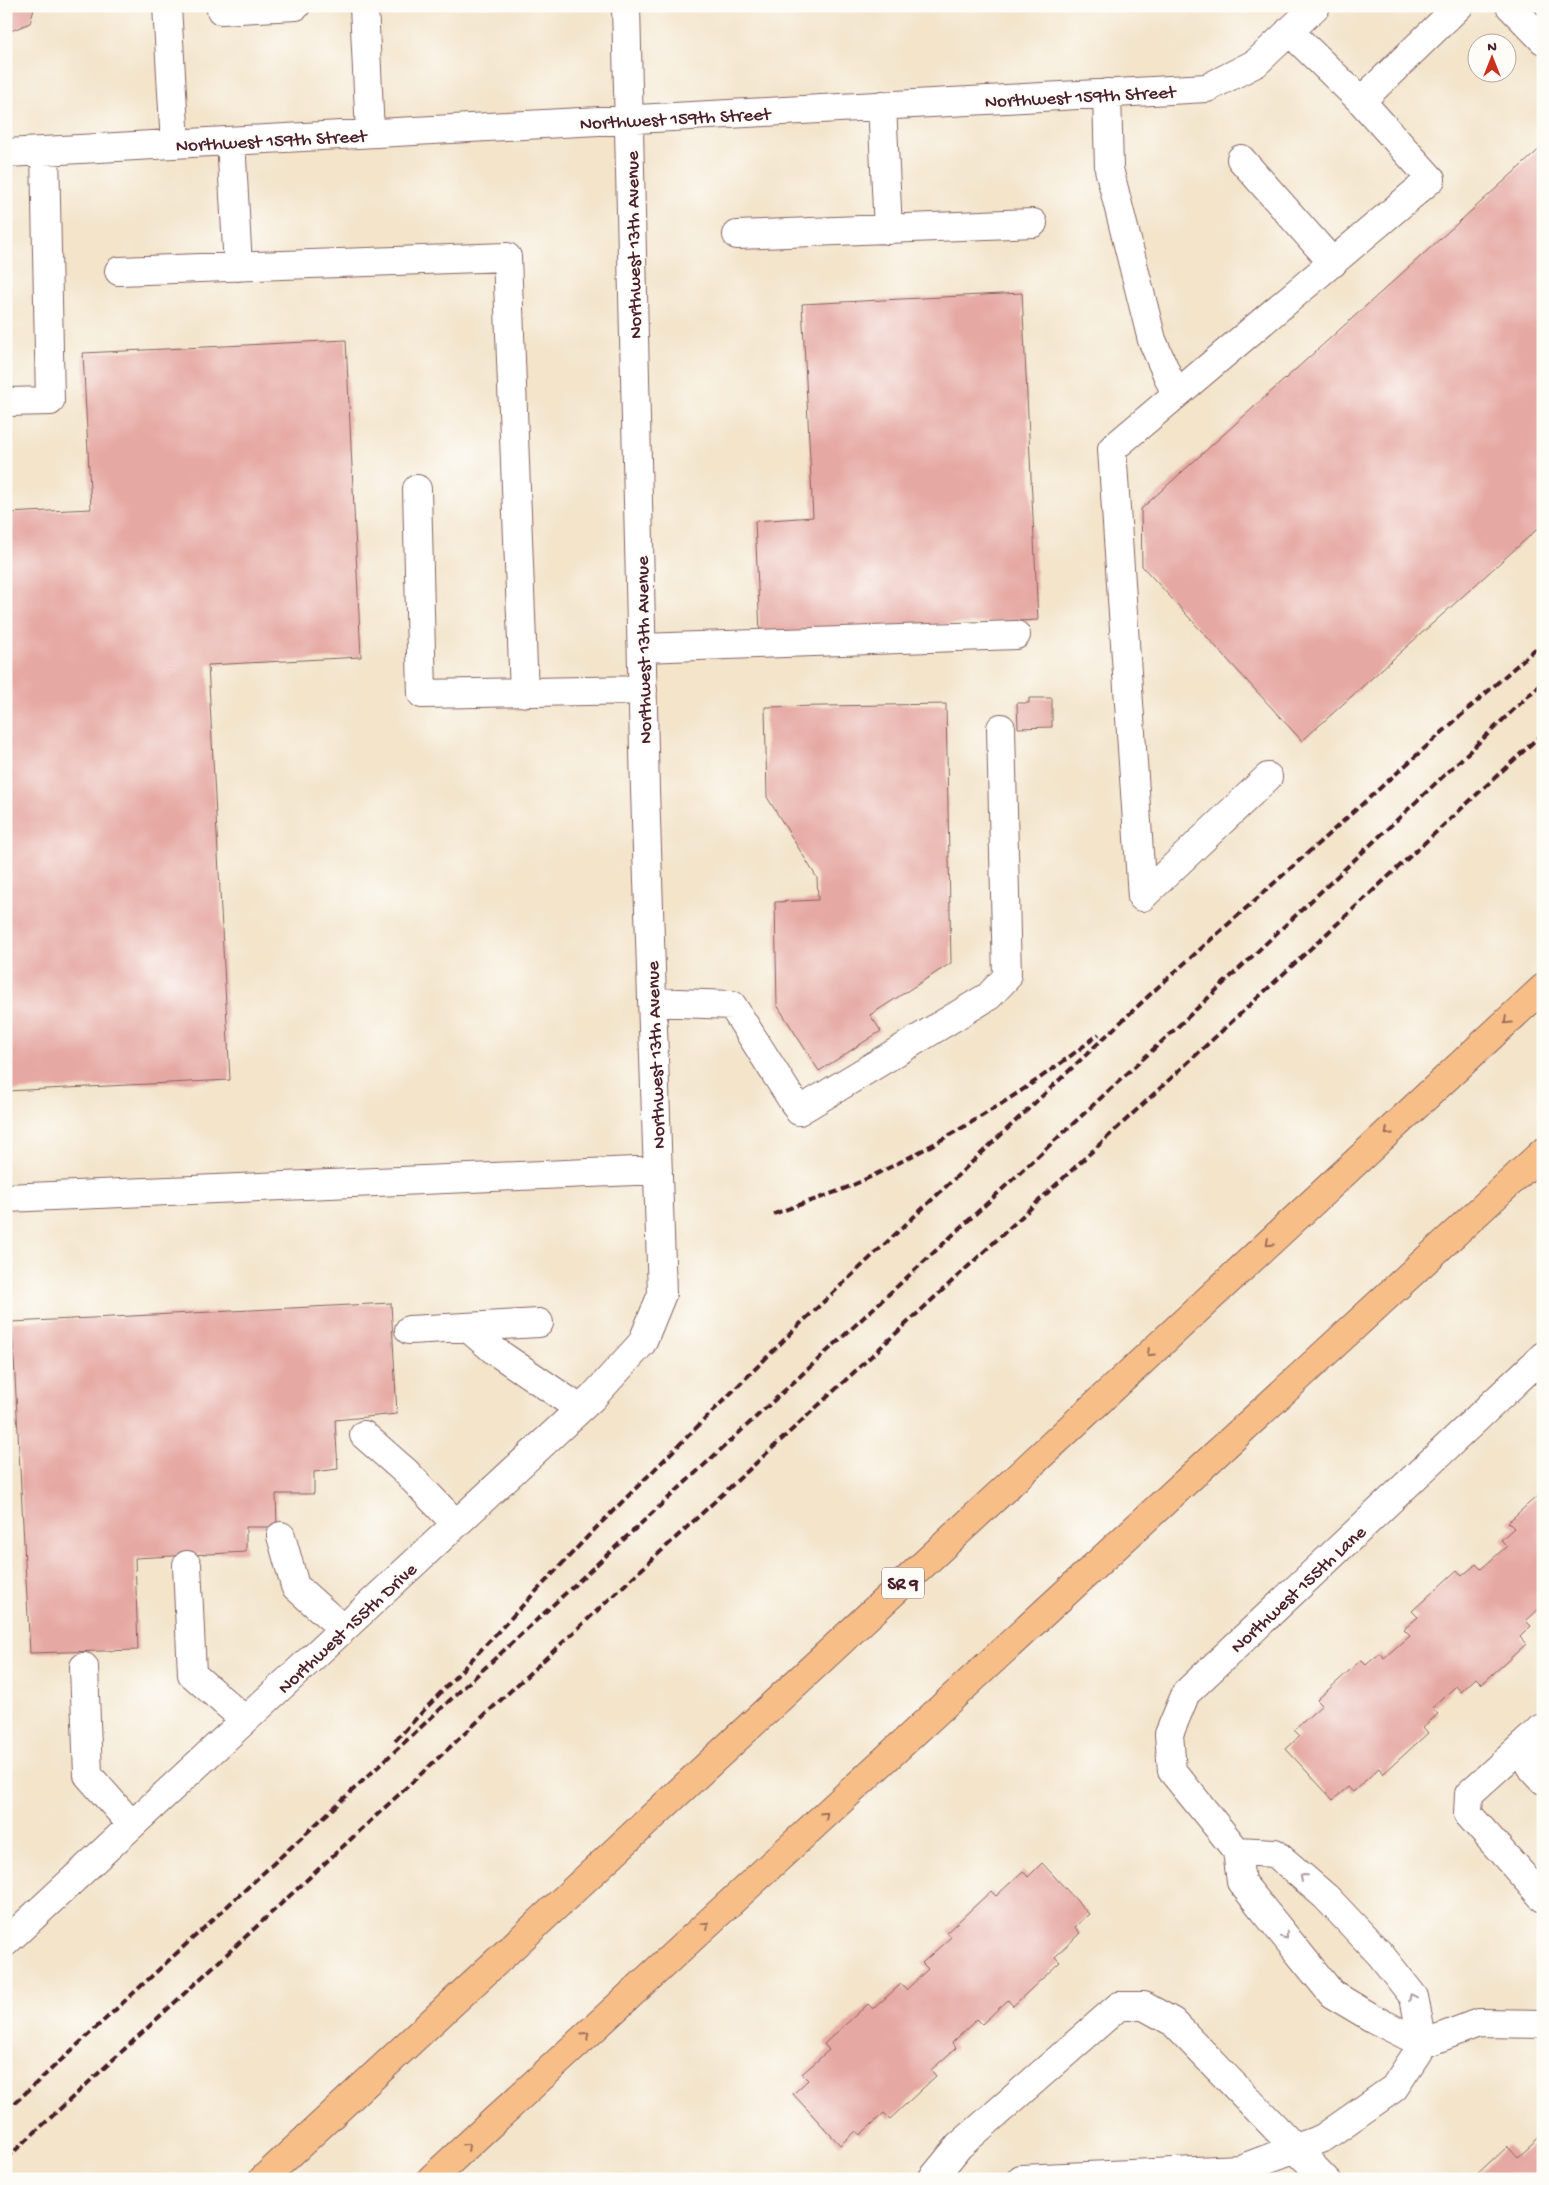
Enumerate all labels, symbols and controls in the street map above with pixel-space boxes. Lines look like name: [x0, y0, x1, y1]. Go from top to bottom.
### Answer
north arrow: [1466, 32, 1516, 82]
text: N: [1487, 39, 1497, 56]
street label: Northwest 159th Street: [984, 82, 1178, 115]
street label: Northwest 159th Street: [579, 104, 773, 137]
street label: Northwest 159th Street: [175, 126, 369, 159]
street label: Northwest 13th Avenue: [622, 151, 649, 339]
street label: Northwest 13th Avenue: [632, 556, 659, 744]
street label: Northwest 13th Avenue: [643, 960, 672, 1149]
one-way arrow: [1504, 1015, 1513, 1024]
one-way arrow: [1385, 1126, 1394, 1135]
one-way arrow: [1266, 1237, 1275, 1246]
one-way arrow: [1147, 1347, 1156, 1356]
street label: Northwest 155th Lane: [1227, 1522, 1372, 1659]
street label: Northwest 155th Drive: [274, 1559, 423, 1700]
road number: SR 9: [882, 1568, 924, 1599]
one-way arrow: [820, 1812, 829, 1821]
one-way arrow: [1300, 1875, 1309, 1883]
one-way arrow: [700, 1922, 709, 1931]
one-way arrow: [1280, 1931, 1289, 1940]
one-way arrow: [1408, 1993, 1418, 2002]
one-way arrow: [581, 2032, 590, 2041]
one-way arrow: [462, 2143, 471, 2152]

